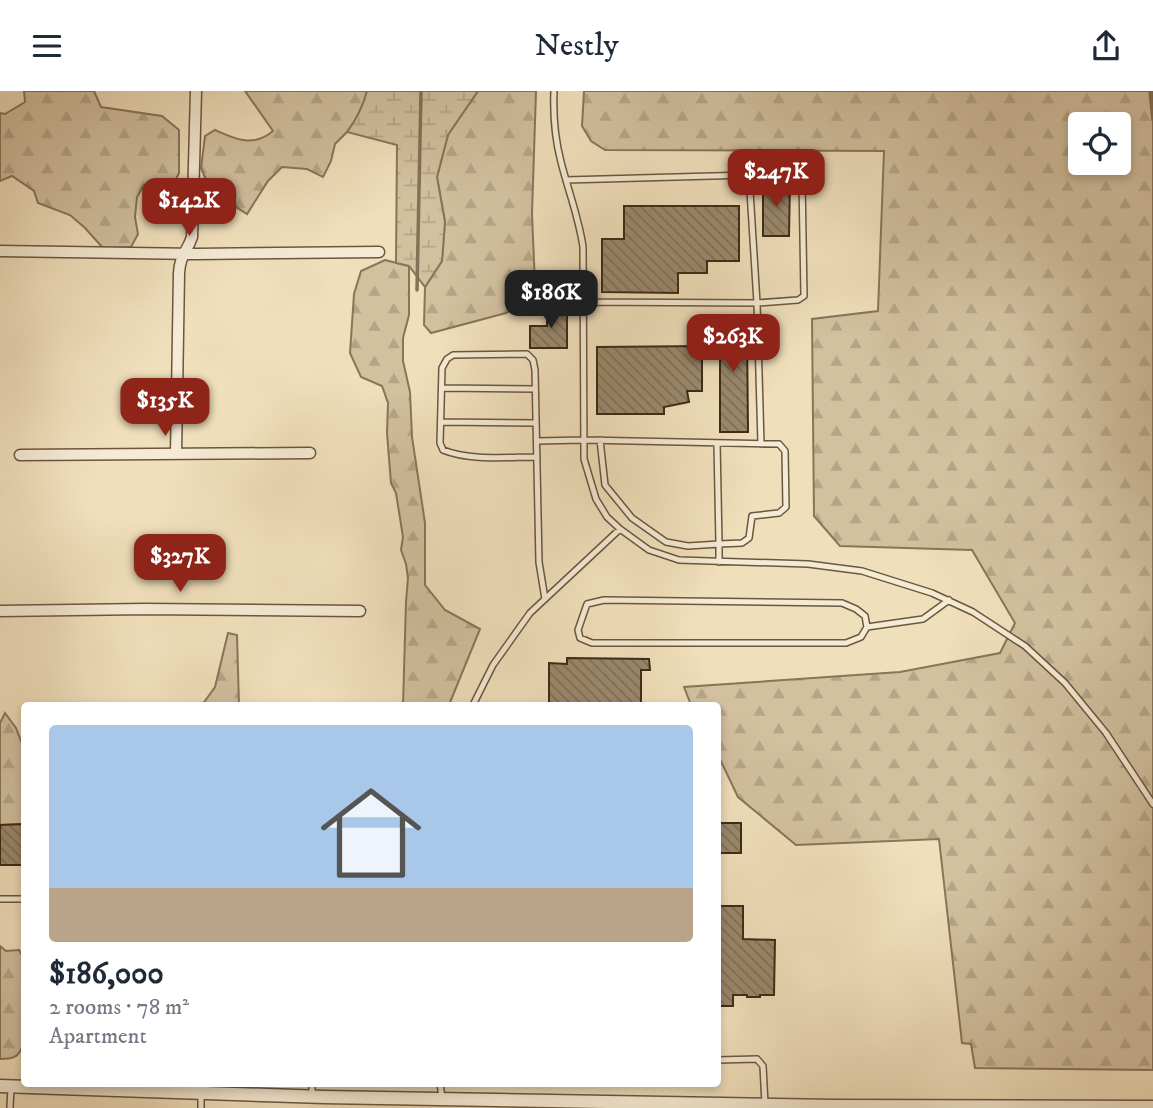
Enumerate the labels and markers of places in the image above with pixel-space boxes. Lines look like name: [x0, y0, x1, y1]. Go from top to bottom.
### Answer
pin: $247K: [727, 149, 825, 209]
pin: $142K: [140, 179, 238, 238]
pin: $186K: [502, 271, 600, 330]
pin: $263K: [684, 315, 782, 374]
pin: $135K: [116, 379, 214, 438]
pin: $327K: [131, 535, 229, 594]

